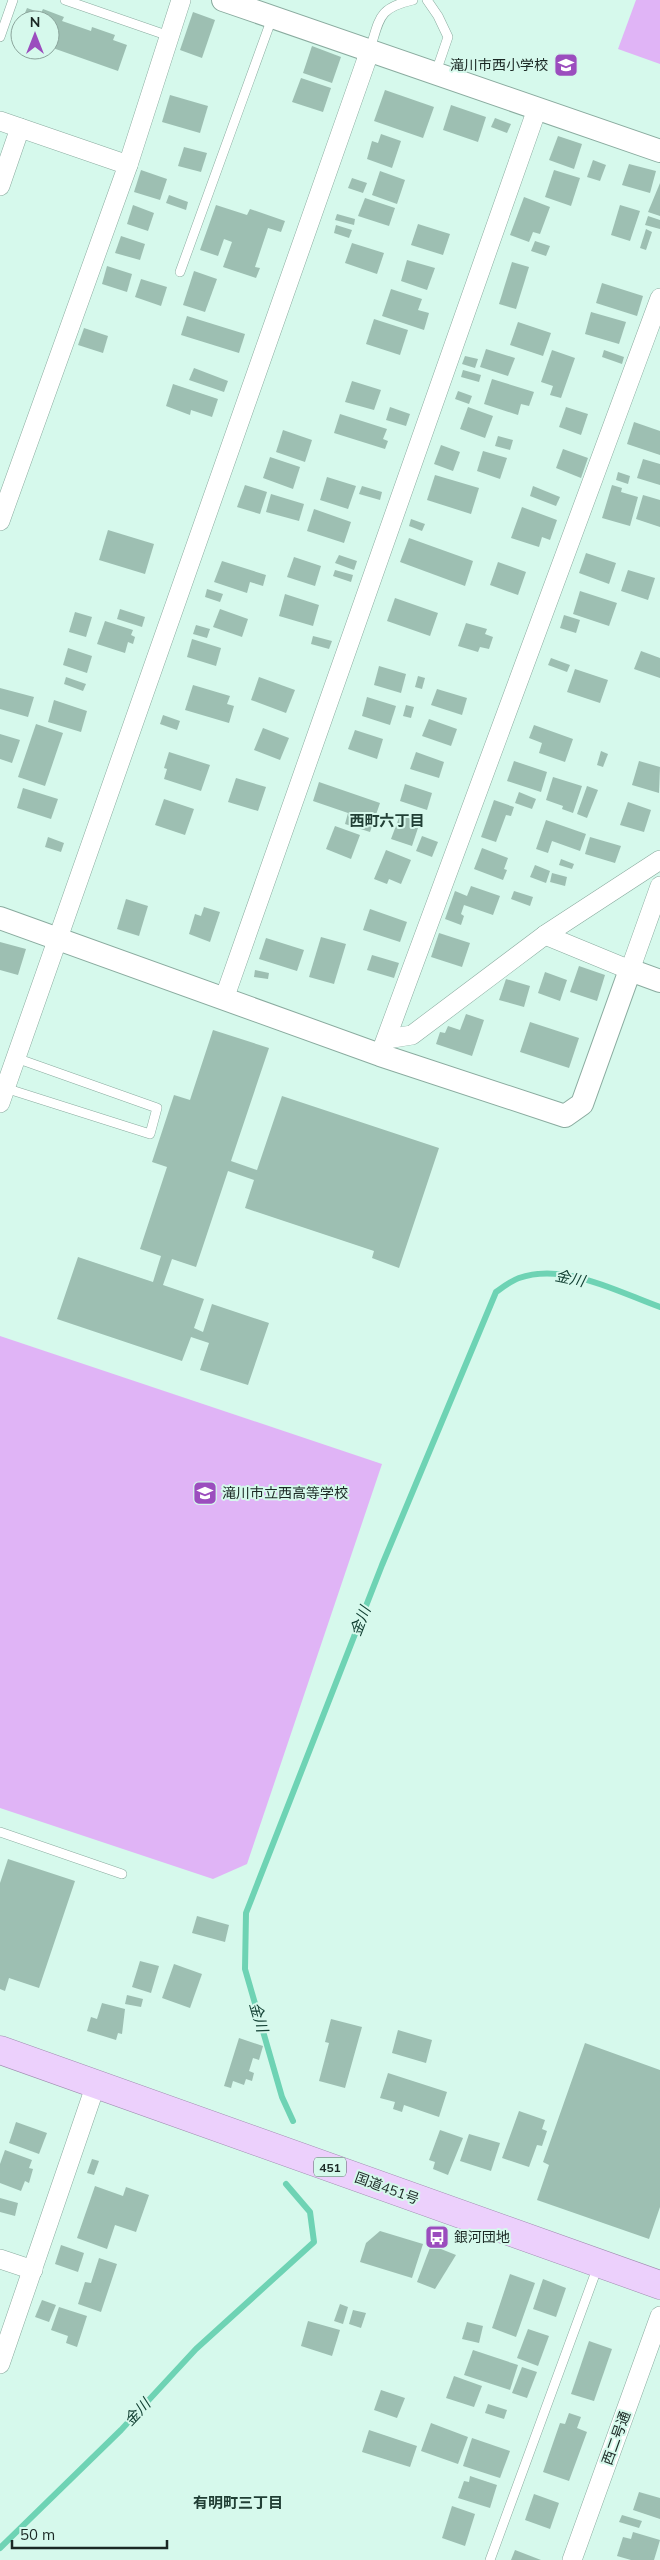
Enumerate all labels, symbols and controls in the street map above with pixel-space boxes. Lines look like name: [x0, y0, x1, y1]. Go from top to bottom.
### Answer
north arrow: [10, 10, 60, 60]
text: N: [30, 13, 40, 31]
school or university icon: 滝川市西小学校: [553, 52, 579, 78]
place label: 滝川市西小学校: [450, 56, 548, 74]
district label: 西町六丁目: [349, 811, 425, 830]
water label: 金川: [553, 1266, 589, 1291]
school or university icon: 滝川市立西高等学校: [192, 1480, 218, 1506]
place label: 滝川市立西高等学校: [222, 1484, 348, 1502]
water label: 金川: [346, 1602, 375, 1638]
water label: 金川: [246, 2000, 273, 2036]
road number: 451: [314, 2158, 346, 2176]
street label: 国道451号: [352, 2168, 422, 2208]
bus stop icon: 銀河団地: [424, 2224, 450, 2250]
place label: 銀河団地: [454, 2228, 510, 2246]
water label: 金川: [120, 2393, 156, 2429]
street label: 西二号通: [598, 2409, 634, 2467]
district label: 有明町三丁目: [193, 2493, 283, 2512]
scale bar: [12, 2518, 168, 2550]
text: 50 m: [20, 2525, 55, 2544]

